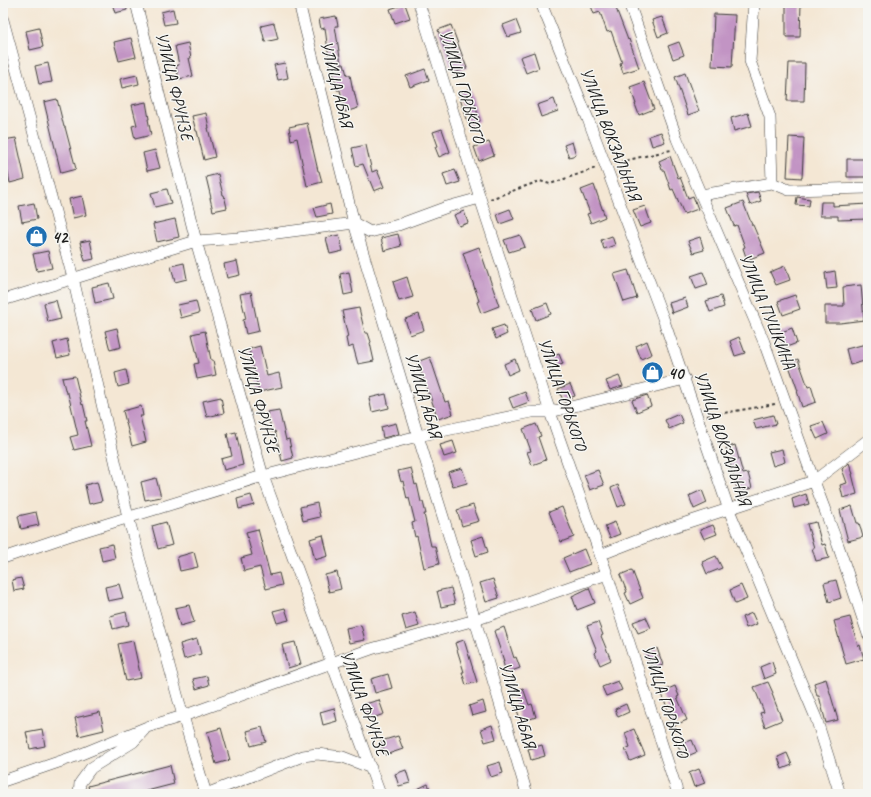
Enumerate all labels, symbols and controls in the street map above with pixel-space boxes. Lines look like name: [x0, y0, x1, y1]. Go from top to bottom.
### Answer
street label: УЛИЦА ГОРЬКОГО: [435, 27, 490, 147]
street label: УЛИЦА ФРУНЗЕ: [151, 30, 199, 145]
street label: УЛИЦА АБАЯ: [316, 39, 358, 132]
street label: УЛИЦА ВОКЗАЛЬНАЯ: [576, 65, 646, 206]
shop icon: 42: [23, 224, 49, 250]
place label: 42: [52, 227, 69, 248]
street label: УЛИЦА ПУШКИНА: [735, 250, 800, 373]
street label: УЛИЦА ГОРЬКОГО: [534, 335, 592, 454]
street label: УЛИЦА ФРУНЗЕ: [233, 343, 285, 458]
street label: УЛИЦА АБАЯ: [401, 350, 447, 443]
shop icon: 40: [640, 360, 666, 386]
place label: 40: [668, 363, 686, 384]
street label: УЛИЦА ВОКЗАЛЬНАЯ: [690, 368, 756, 511]
street label: УЛИЦА ГОРЬКОГО: [637, 642, 694, 762]
street label: УЛИЦА ФРУНЗЕ: [336, 648, 394, 761]
street label: УЛИЦА АБАЯ: [495, 660, 541, 753]

